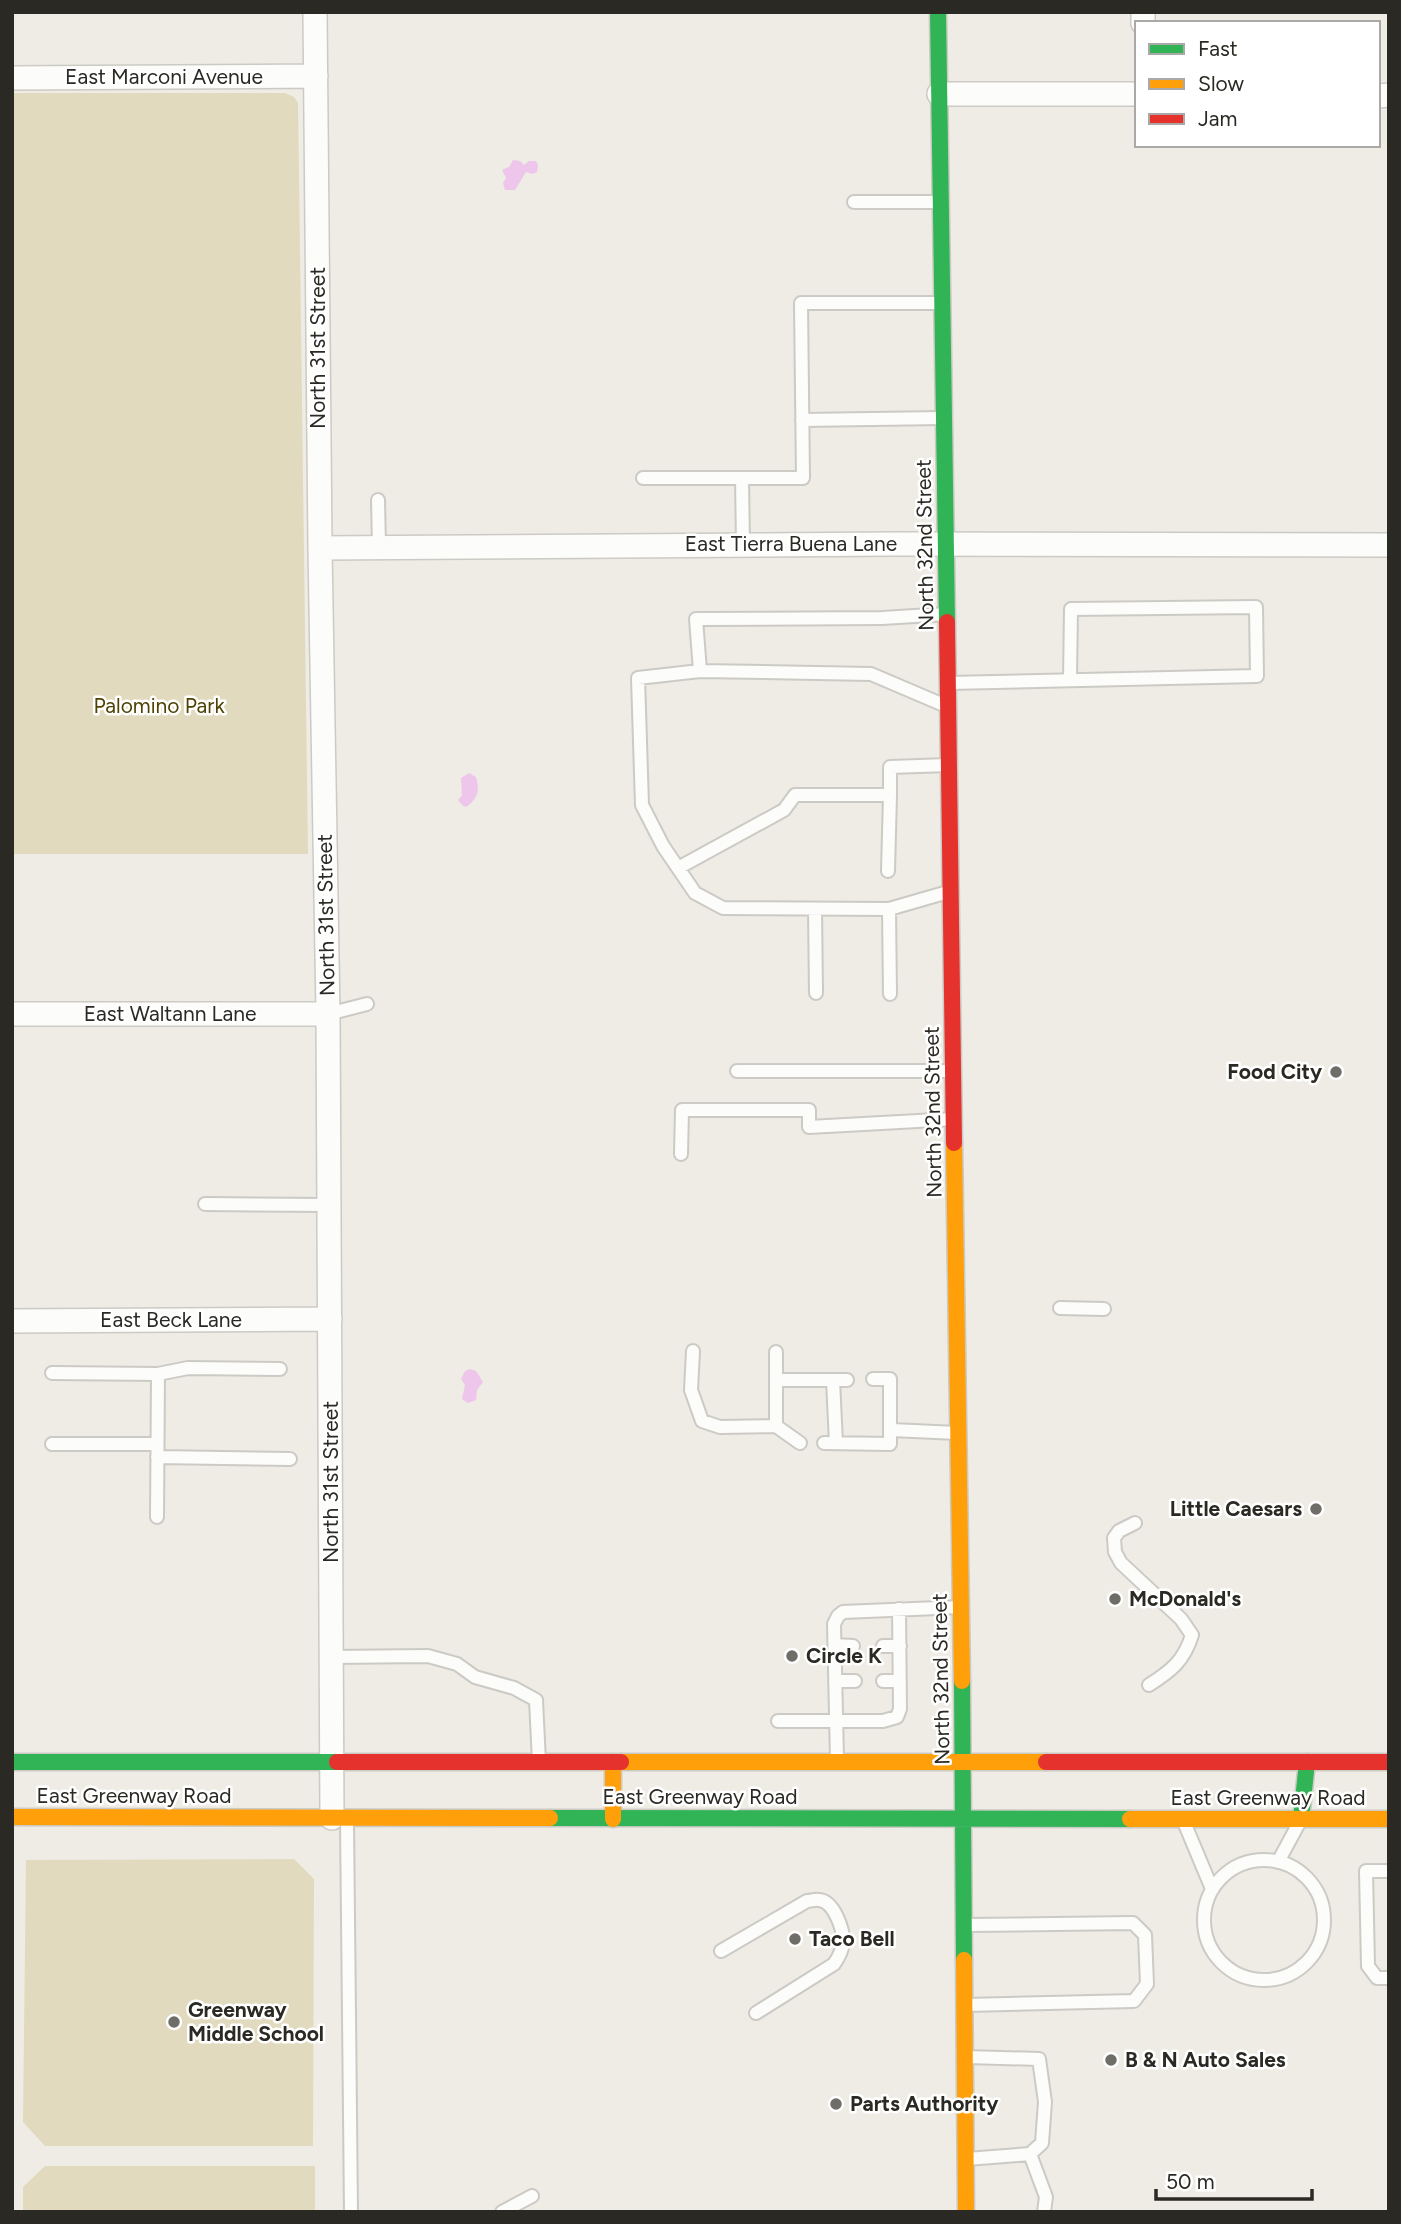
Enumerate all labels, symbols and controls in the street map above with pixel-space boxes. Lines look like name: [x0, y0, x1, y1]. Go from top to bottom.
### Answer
legend: [1135, 21, 1380, 147]
text: Fast: [1198, 36, 1238, 61]
street label: East Marconi Avenue: [65, 64, 263, 89]
text: Slow: [1198, 71, 1244, 96]
text: Jam: [1198, 106, 1237, 131]
street label: North 31st Street: [305, 267, 330, 429]
street label: North 32nd Street: [911, 459, 938, 631]
street label: East Tierra Buena Lane: [685, 531, 897, 556]
park label: Palomino Park: [93, 693, 225, 718]
street label: North 31st Street: [312, 834, 339, 996]
street label: East Waltann Lane: [84, 1001, 256, 1026]
street label: North 32nd Street: [919, 1026, 946, 1198]
place label: Food City: [1227, 1059, 1323, 1084]
marker: Food City: [1328, 1064, 1344, 1080]
street label: East Beck Lane: [100, 1307, 242, 1332]
street label: North 31st Street: [318, 1401, 343, 1563]
place label: Little Caesars: [1170, 1496, 1302, 1521]
marker: Little Caesars: [1308, 1501, 1324, 1517]
place label: McDonald's: [1129, 1586, 1241, 1611]
marker: McDonald's: [1107, 1591, 1123, 1607]
street label: North 32nd Street: [927, 1593, 954, 1765]
place label: Circle K: [806, 1643, 882, 1668]
marker: Circle K: [784, 1648, 800, 1664]
street label: East Greenway Road: [37, 1783, 231, 1808]
street label: East Greenway Road: [603, 1784, 797, 1809]
street label: East Greenway Road: [1171, 1785, 1365, 1810]
place label: Taco Bell: [809, 1926, 895, 1951]
marker: Taco Bell: [787, 1931, 803, 1947]
place label: Greenway Middle School: [188, 1997, 324, 2046]
marker: Greenway Middle School: [166, 2014, 182, 2030]
place label: B & N Auto Sales: [1125, 2047, 1286, 2072]
marker: B & N Auto Sales: [1103, 2052, 1119, 2068]
place label: Parts Authority: [850, 2091, 999, 2116]
marker: Parts Authority: [828, 2096, 844, 2112]
scale bar: [1156, 2158, 1312, 2202]
text: 50 m: [1166, 2169, 1215, 2194]

